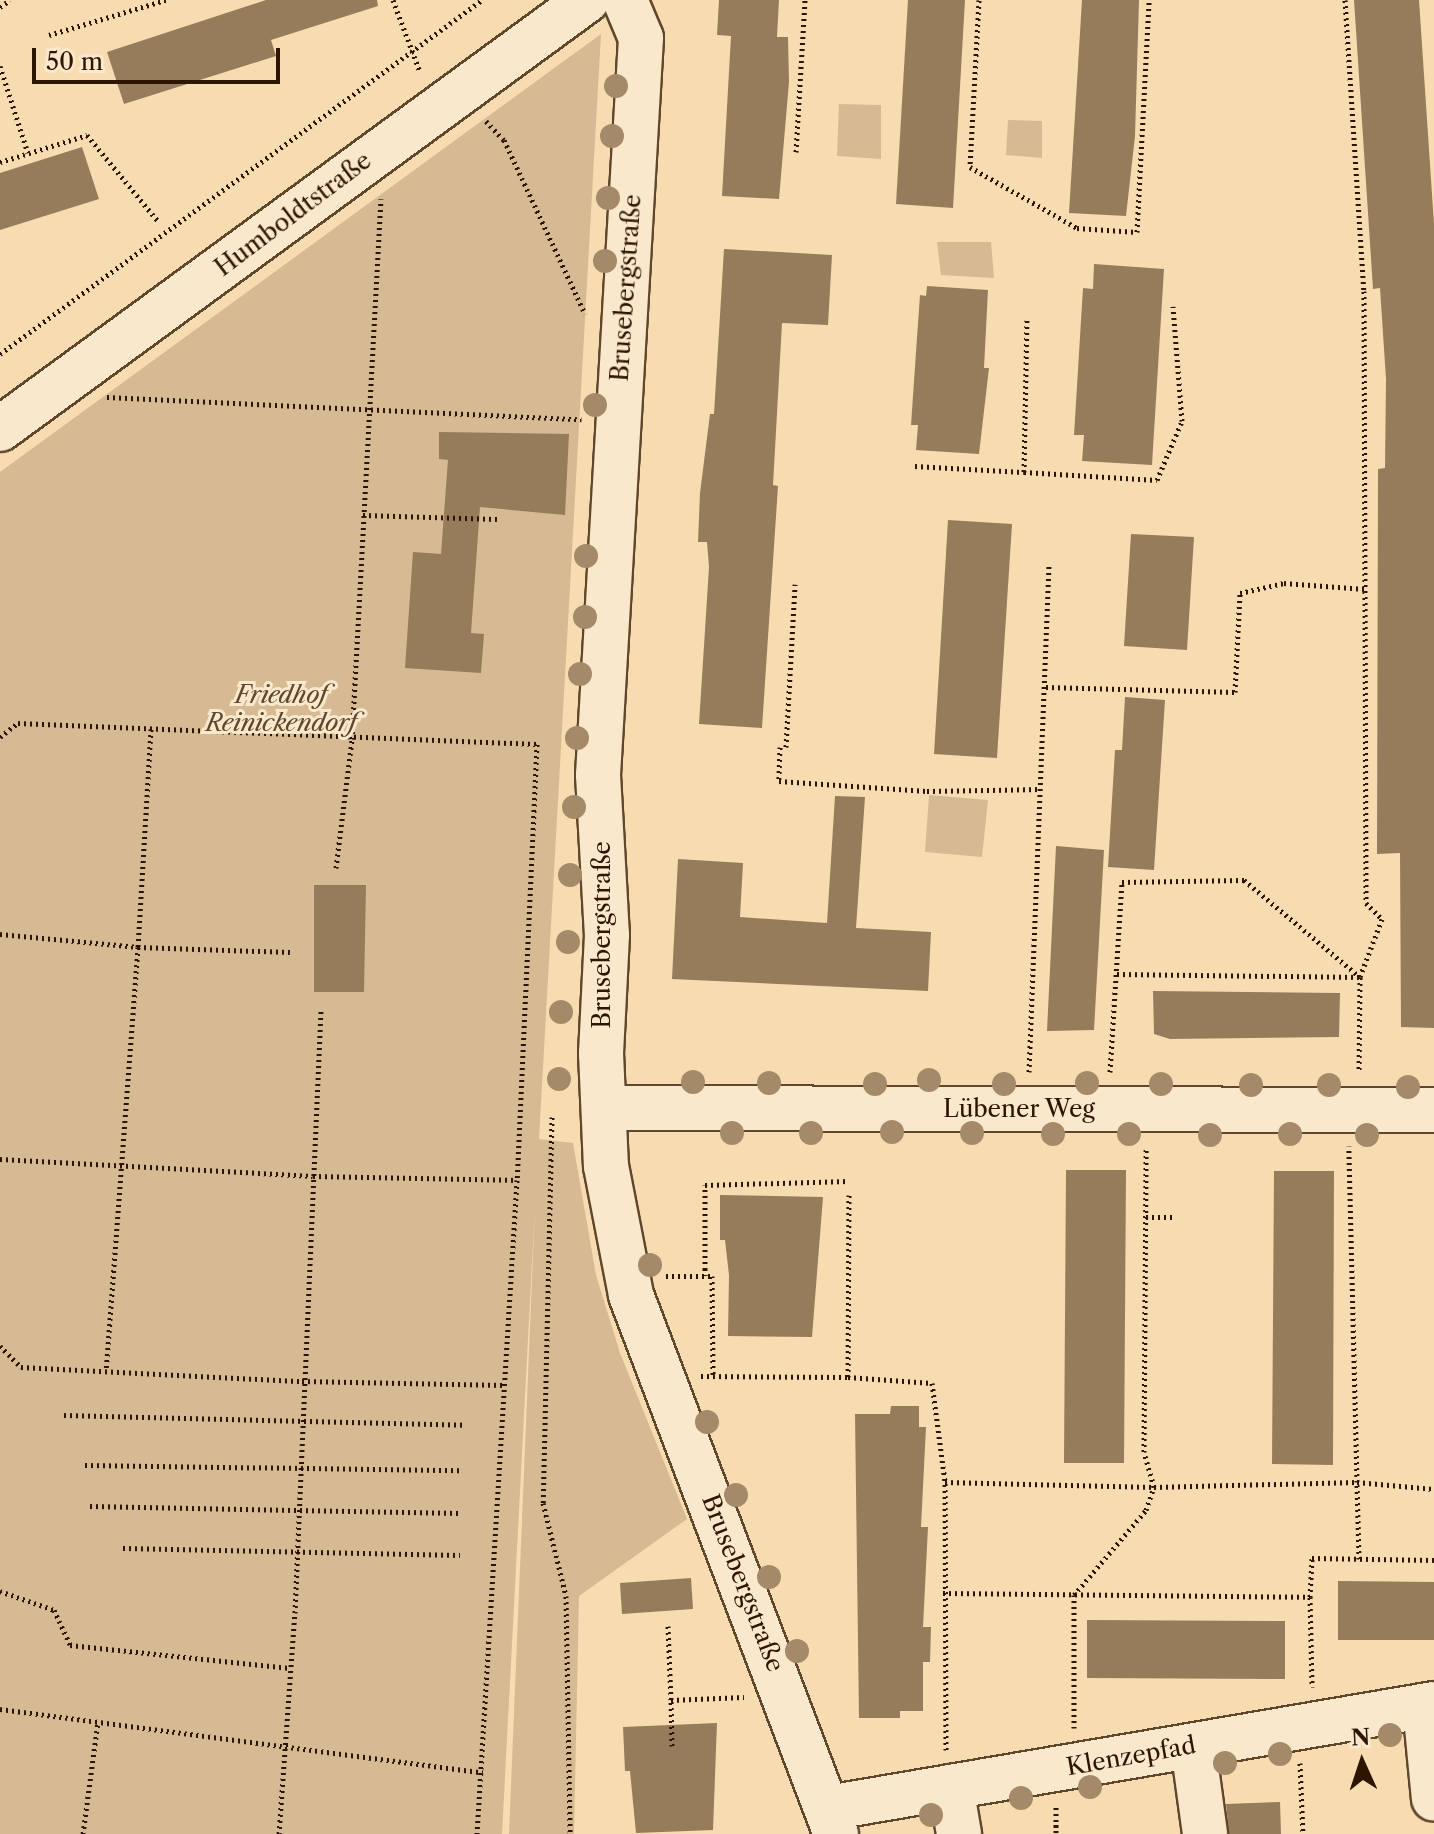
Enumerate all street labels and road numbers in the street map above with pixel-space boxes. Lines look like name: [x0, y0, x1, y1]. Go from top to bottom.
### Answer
street label: Humboldtstraße: [209, 146, 377, 282]
street label: Brusebergstraße: [605, 193, 647, 383]
street label: Brusebergstraße: [588, 841, 616, 1029]
street label: Lübener Weg: [942, 1095, 1096, 1123]
street label: Brusebergstraße: [696, 1490, 790, 1676]
street label: Klenzepfad: [1064, 1730, 1198, 1782]

